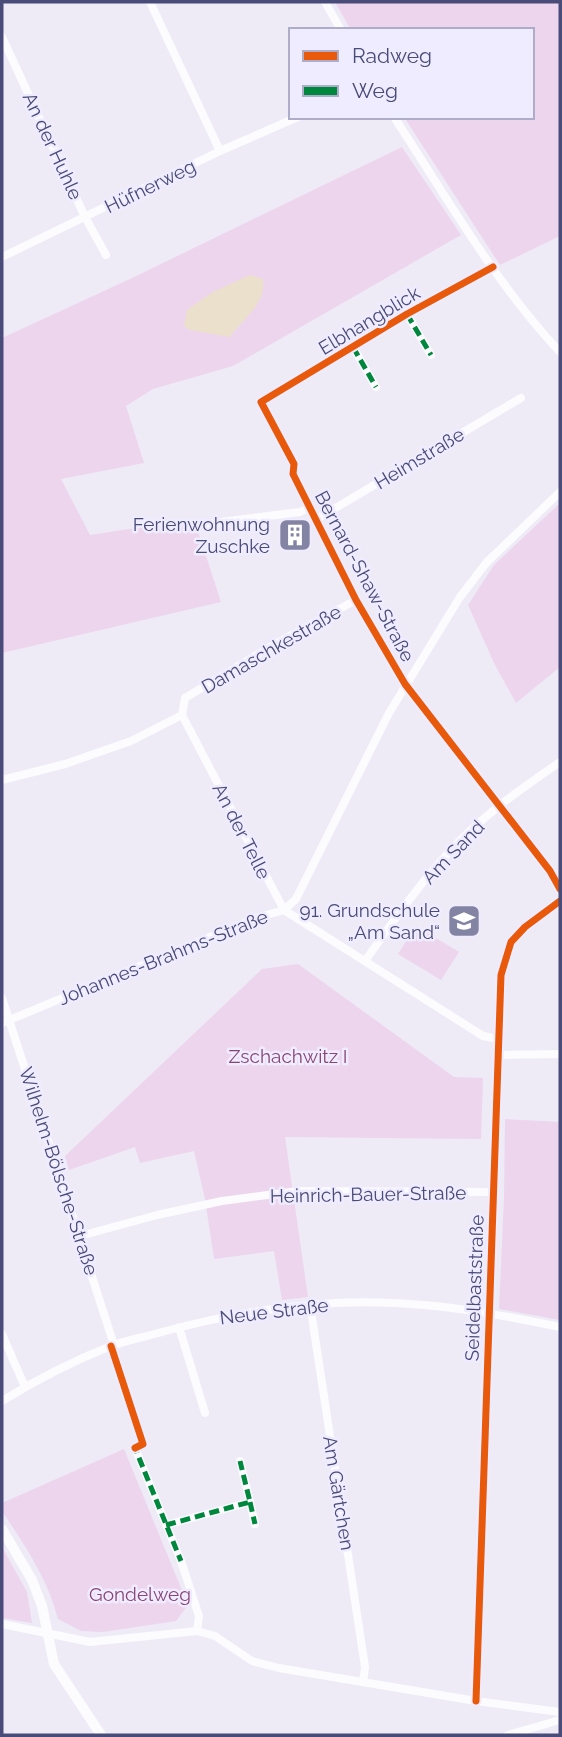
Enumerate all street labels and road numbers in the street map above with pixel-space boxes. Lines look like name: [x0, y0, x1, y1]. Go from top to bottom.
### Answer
street label: An der Huhle: [19, 89, 87, 203]
street label: Hüfnerweg: [101, 155, 199, 217]
street label: Elbhangblick: [314, 281, 424, 359]
street label: Heimstraße: [370, 423, 468, 493]
street label: Bernard-Shaw-Straße: [311, 487, 419, 665]
street label: Damaschkestraße: [197, 600, 345, 698]
street label: An der Telle: [209, 780, 275, 882]
street label: Am Sand: [417, 816, 489, 888]
street label: Johannes-Brahms-Straße: [55, 905, 271, 1009]
street label: Wilhelm-Bölsche-Straße: [15, 1064, 103, 1278]
street label: Heinrich-Bauer-Straße: [270, 1181, 466, 1207]
street label: Seidelbaststraße: [460, 1214, 488, 1362]
street label: Neue Straße: [218, 1293, 330, 1329]
street label: Am Gärtchen: [319, 1434, 359, 1552]

